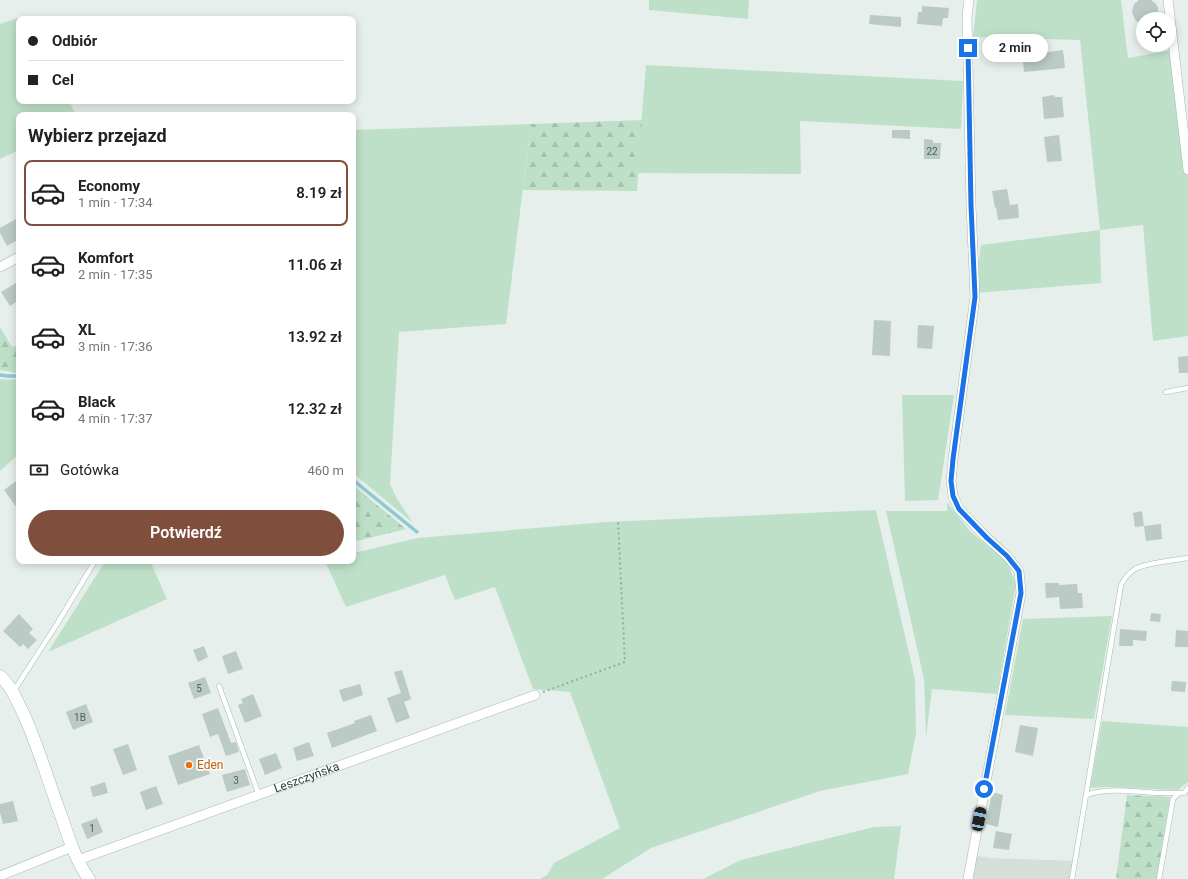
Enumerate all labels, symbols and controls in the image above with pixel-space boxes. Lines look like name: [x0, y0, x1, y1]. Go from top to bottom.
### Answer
map controls: [1136, 12, 1176, 52]
button: locate: [1136, 12, 1176, 52]
text: Odbiór: [52, 32, 97, 50]
callout: 2 min: [982, 34, 1048, 62]
route end: [959, 39, 977, 57]
text: 2 min: [999, 40, 1031, 55]
text: Cel: [52, 71, 74, 89]
text: Wybierz przejazd: [28, 125, 167, 146]
house number: 22: [926, 146, 938, 157]
icon: car: [30, 175, 66, 211]
text: Economy: [78, 177, 140, 195]
text: 8.19 zł: [296, 184, 342, 202]
text: 1 min · 17:34: [78, 195, 153, 210]
icon: car: [30, 247, 66, 283]
text: Komfort: [78, 249, 134, 267]
text: 11.06 zł: [288, 256, 342, 274]
text: 2 min · 17:35: [78, 267, 153, 282]
icon: car: [30, 319, 66, 355]
text: XL: [78, 321, 96, 339]
text: 13.92 zł: [288, 328, 342, 346]
text: 3 min · 17:36: [78, 339, 153, 354]
icon: car: [30, 391, 66, 427]
text: Black: [78, 393, 115, 411]
text: 12.32 zł: [288, 400, 342, 418]
text: 4 min · 17:37: [78, 411, 153, 426]
icon: cash: [28, 459, 50, 481]
text: Gotówka: [60, 461, 119, 479]
text: 460 m: [307, 463, 344, 478]
button: Potwierdź: [28, 510, 344, 556]
house number: 5: [196, 683, 202, 694]
house number: 1B: [74, 712, 86, 723]
place label: Eden: [197, 758, 223, 772]
street label: Leszczyńska: [272, 759, 341, 796]
marker: Eden: [184, 760, 194, 770]
house number: 3: [233, 775, 239, 786]
route start: [975, 780, 993, 798]
car: [971, 806, 987, 832]
house number: 1: [89, 823, 95, 834]

